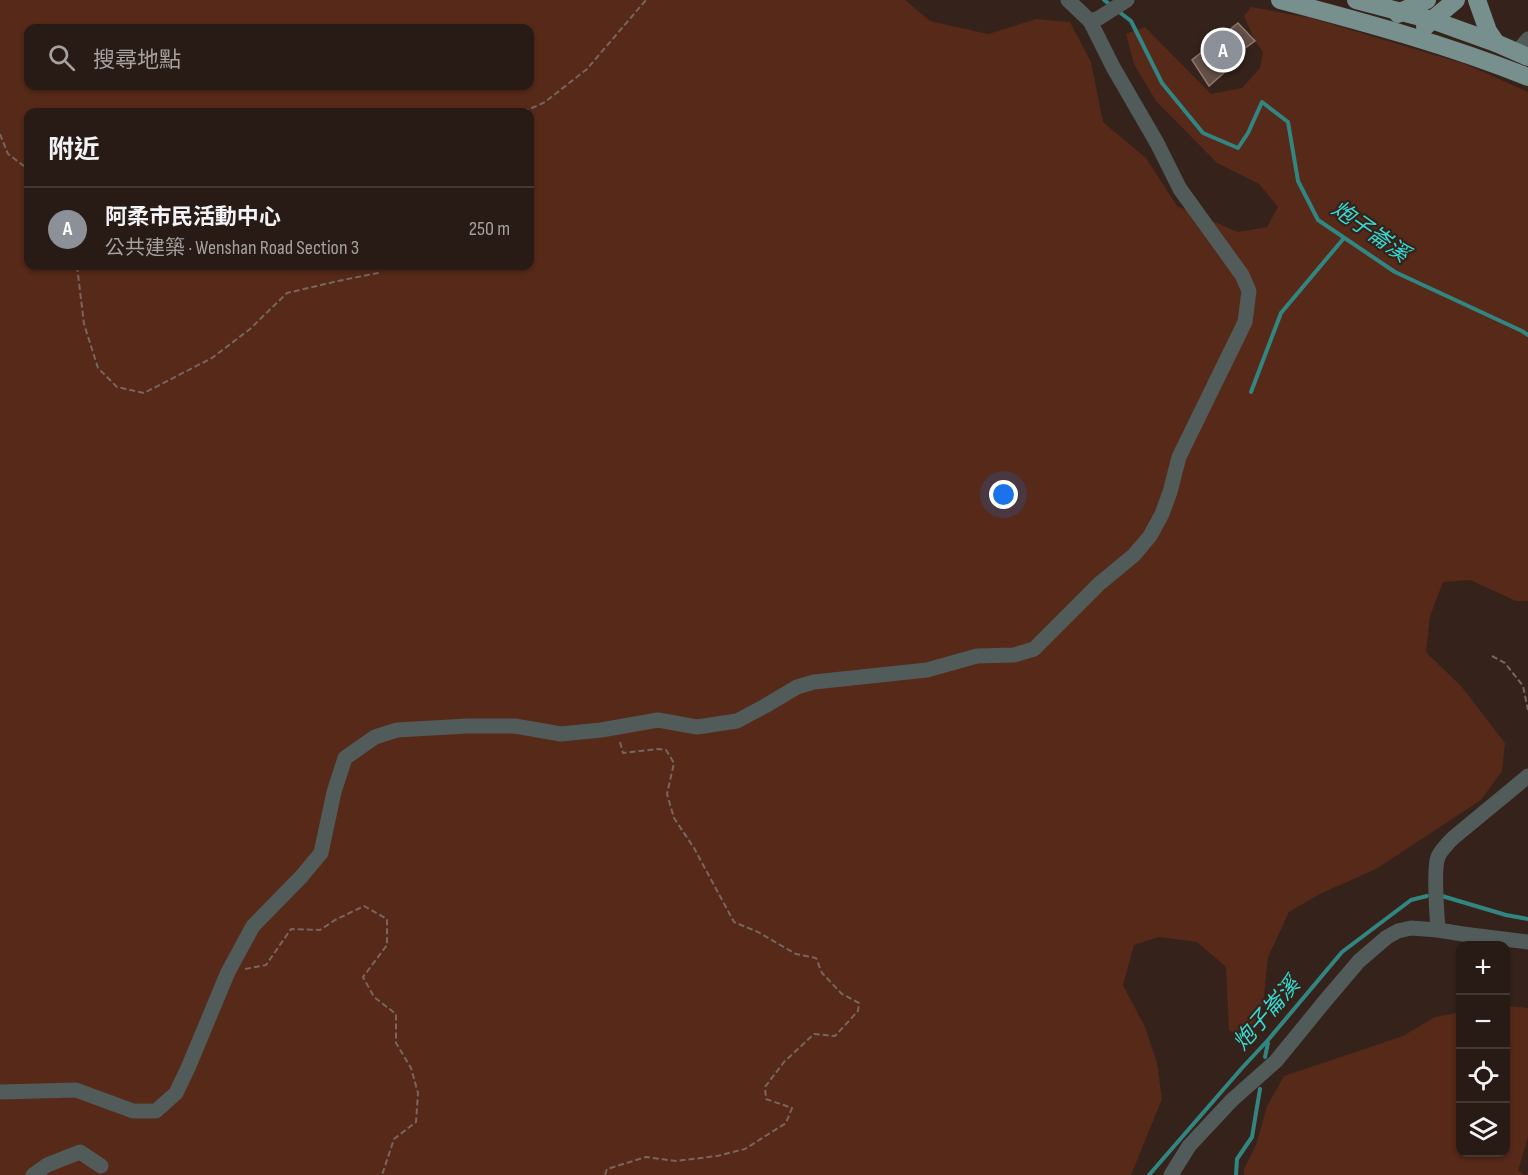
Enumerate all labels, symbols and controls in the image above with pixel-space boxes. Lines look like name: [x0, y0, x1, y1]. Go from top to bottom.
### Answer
search box: [24, 24, 534, 90]
pin: A: [1204, 28, 1242, 72]
icon: search: [45, 41, 78, 74]
text: 搜尋地點: [93, 47, 181, 74]
text: 附近: [48, 135, 100, 166]
water label: 炮子崙溪: [1326, 196, 1416, 270]
text: 阿柔市民活動中心: [105, 204, 281, 231]
text: A: [63, 217, 72, 241]
text: 250 m: [469, 217, 510, 241]
text: 公共建築 · Wenshan Road Section 3: [105, 236, 359, 260]
your location: [989, 480, 1018, 509]
map controls: [1456, 941, 1510, 1157]
button: +: [1456, 941, 1510, 995]
water label: 炮子崙溪: [1228, 970, 1308, 1056]
button: −: [1456, 995, 1510, 1049]
button: locate: [1456, 1049, 1510, 1103]
button: layers: [1456, 1103, 1510, 1157]

